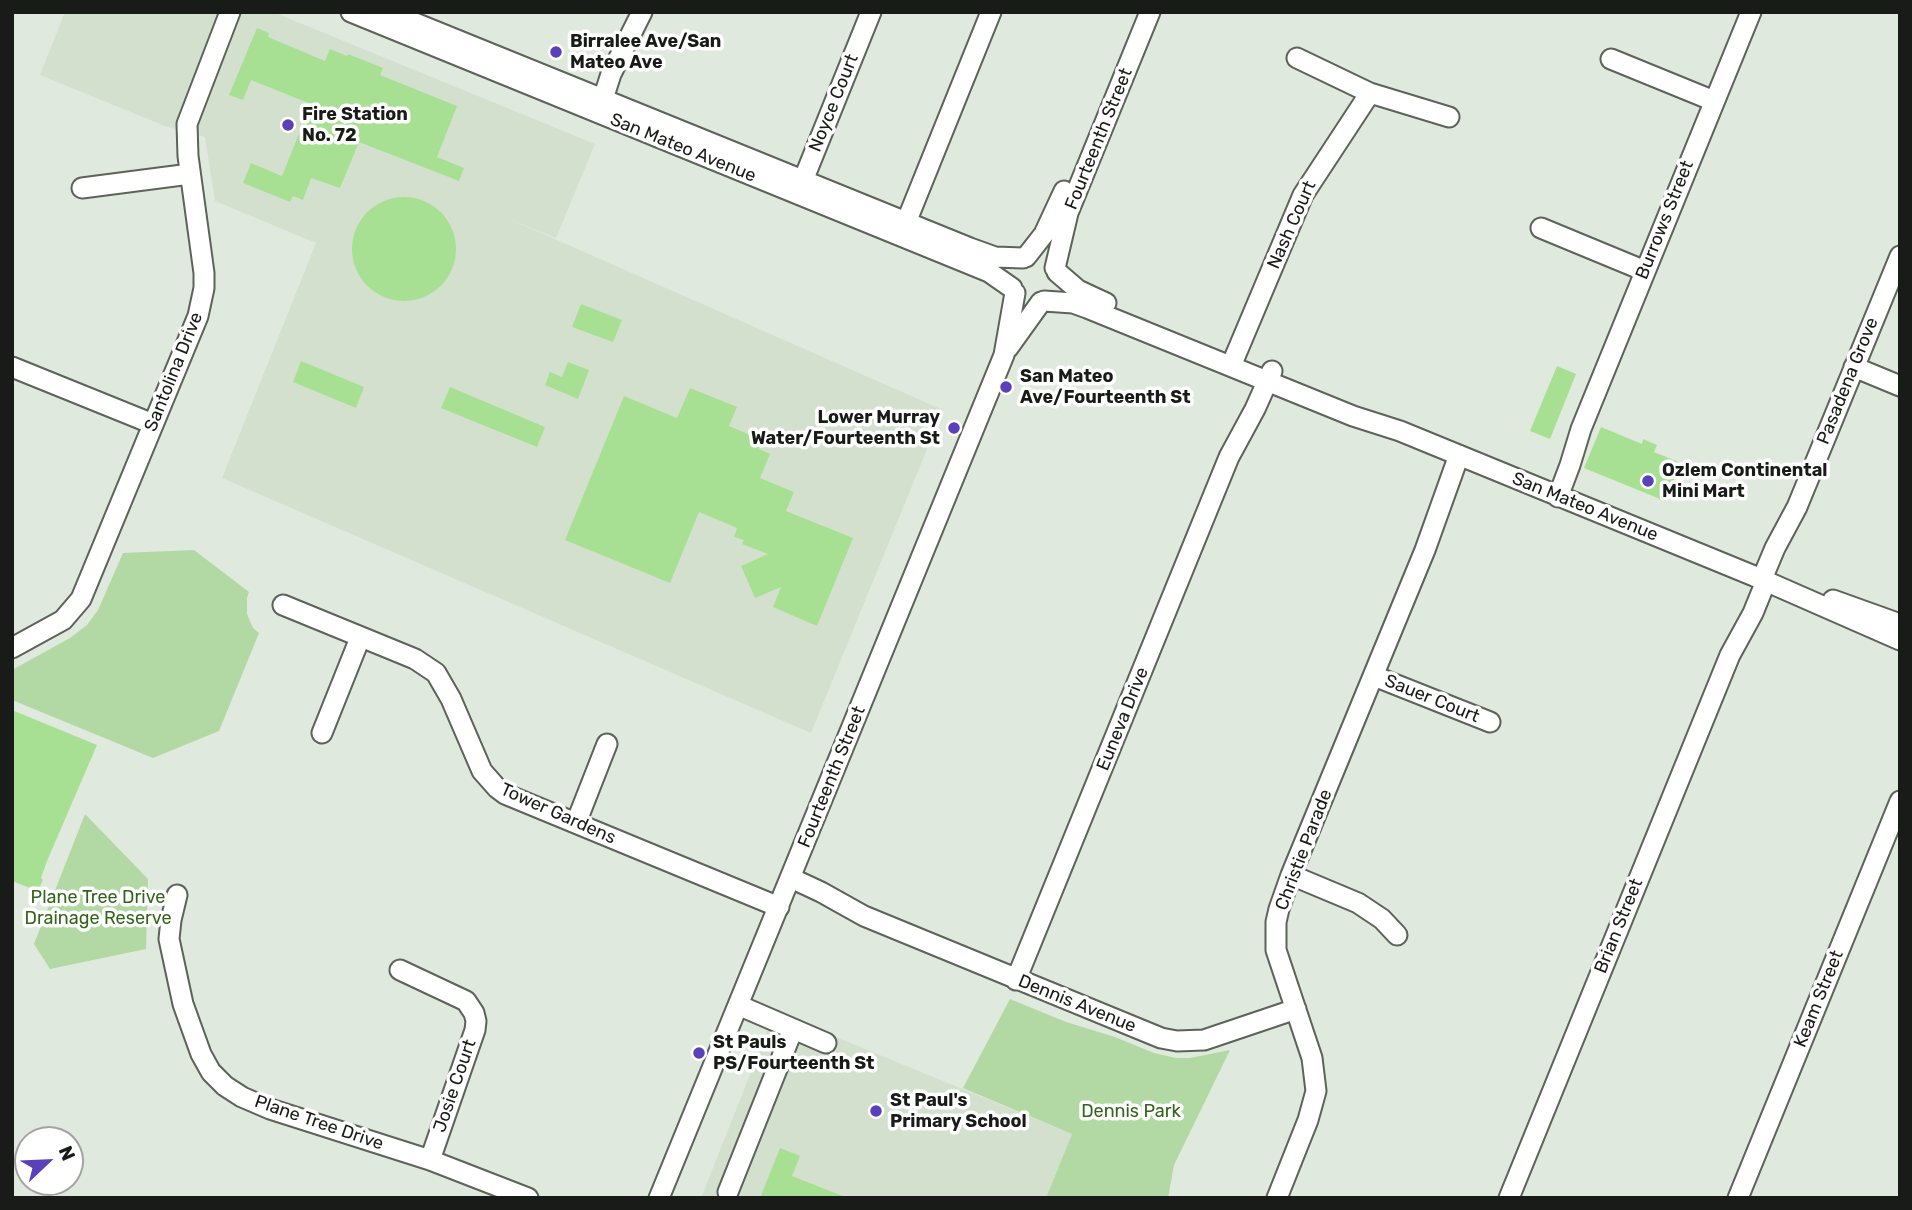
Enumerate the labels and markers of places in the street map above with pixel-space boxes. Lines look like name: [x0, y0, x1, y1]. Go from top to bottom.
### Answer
place label: Birralee Ave/San Mateo Ave: [570, 31, 721, 74]
marker: Birralee Ave/San Mateo Ave: [548, 44, 564, 60]
place label: Fire Station No. 72: [302, 104, 408, 146]
marker: Fire Station No. 72: [280, 117, 296, 133]
place label: San Mateo Ave/Fourteenth St: [1020, 366, 1191, 408]
marker: San Mateo Ave/Fourteenth St: [998, 379, 1014, 395]
place label: Lower Murray Water/Fourteenth St: [751, 407, 940, 450]
marker: Lower Murray Water/Fourteenth St: [946, 420, 962, 436]
place label: Ozlem Continental Mini Mart: [1662, 460, 1828, 503]
marker: Ozlem Continental Mini Mart: [1640, 473, 1656, 489]
place label: St Pauls PS/Fourteenth St: [713, 1032, 875, 1074]
marker: St Pauls PS/Fourteenth St: [691, 1045, 707, 1061]
place label: St Paul's Primary School: [890, 1090, 1027, 1132]
marker: St Paul's Primary School: [868, 1103, 884, 1119]

